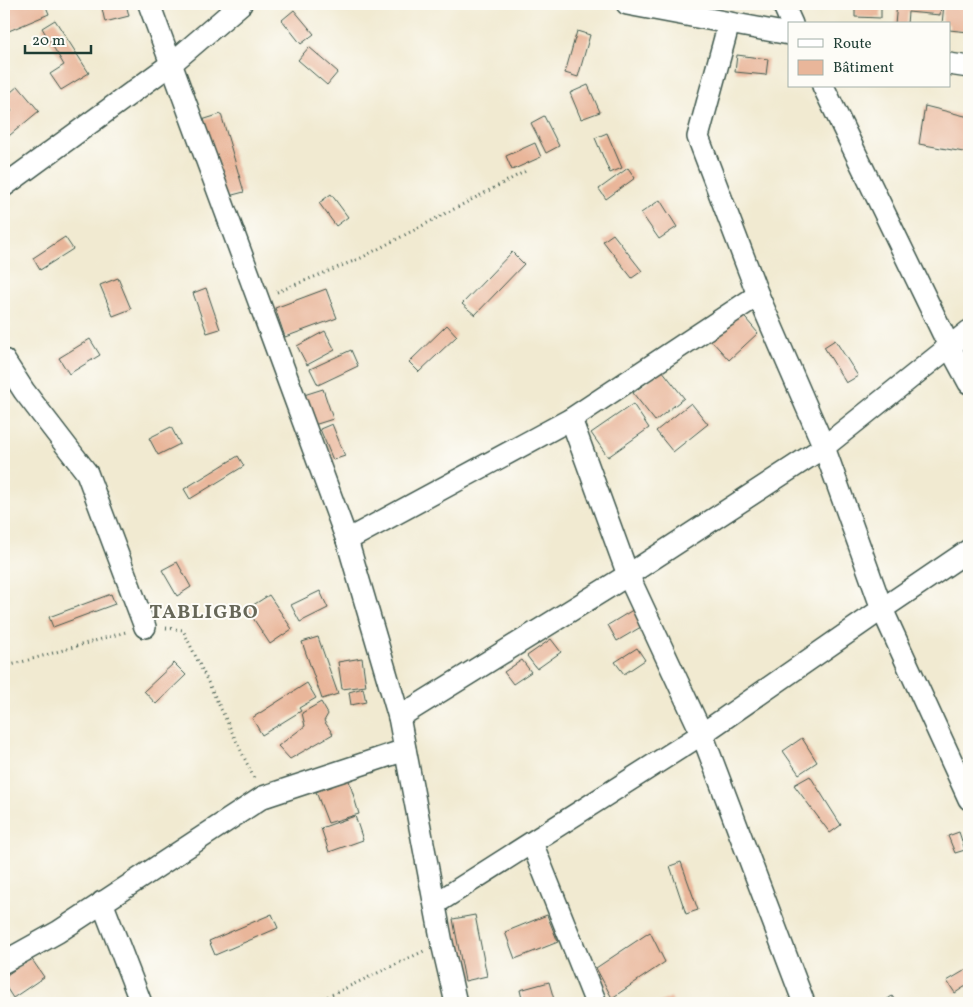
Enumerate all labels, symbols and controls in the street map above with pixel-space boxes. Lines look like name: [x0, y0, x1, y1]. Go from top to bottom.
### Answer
scale bar: [25, 22, 91, 54]
legend: [788, 22, 950, 88]
text: 20 m: [32, 31, 65, 52]
text: Route: [833, 34, 872, 55]
text: Bâtiment: [833, 58, 894, 79]
district label: TABLIGBO: [149, 599, 259, 627]

